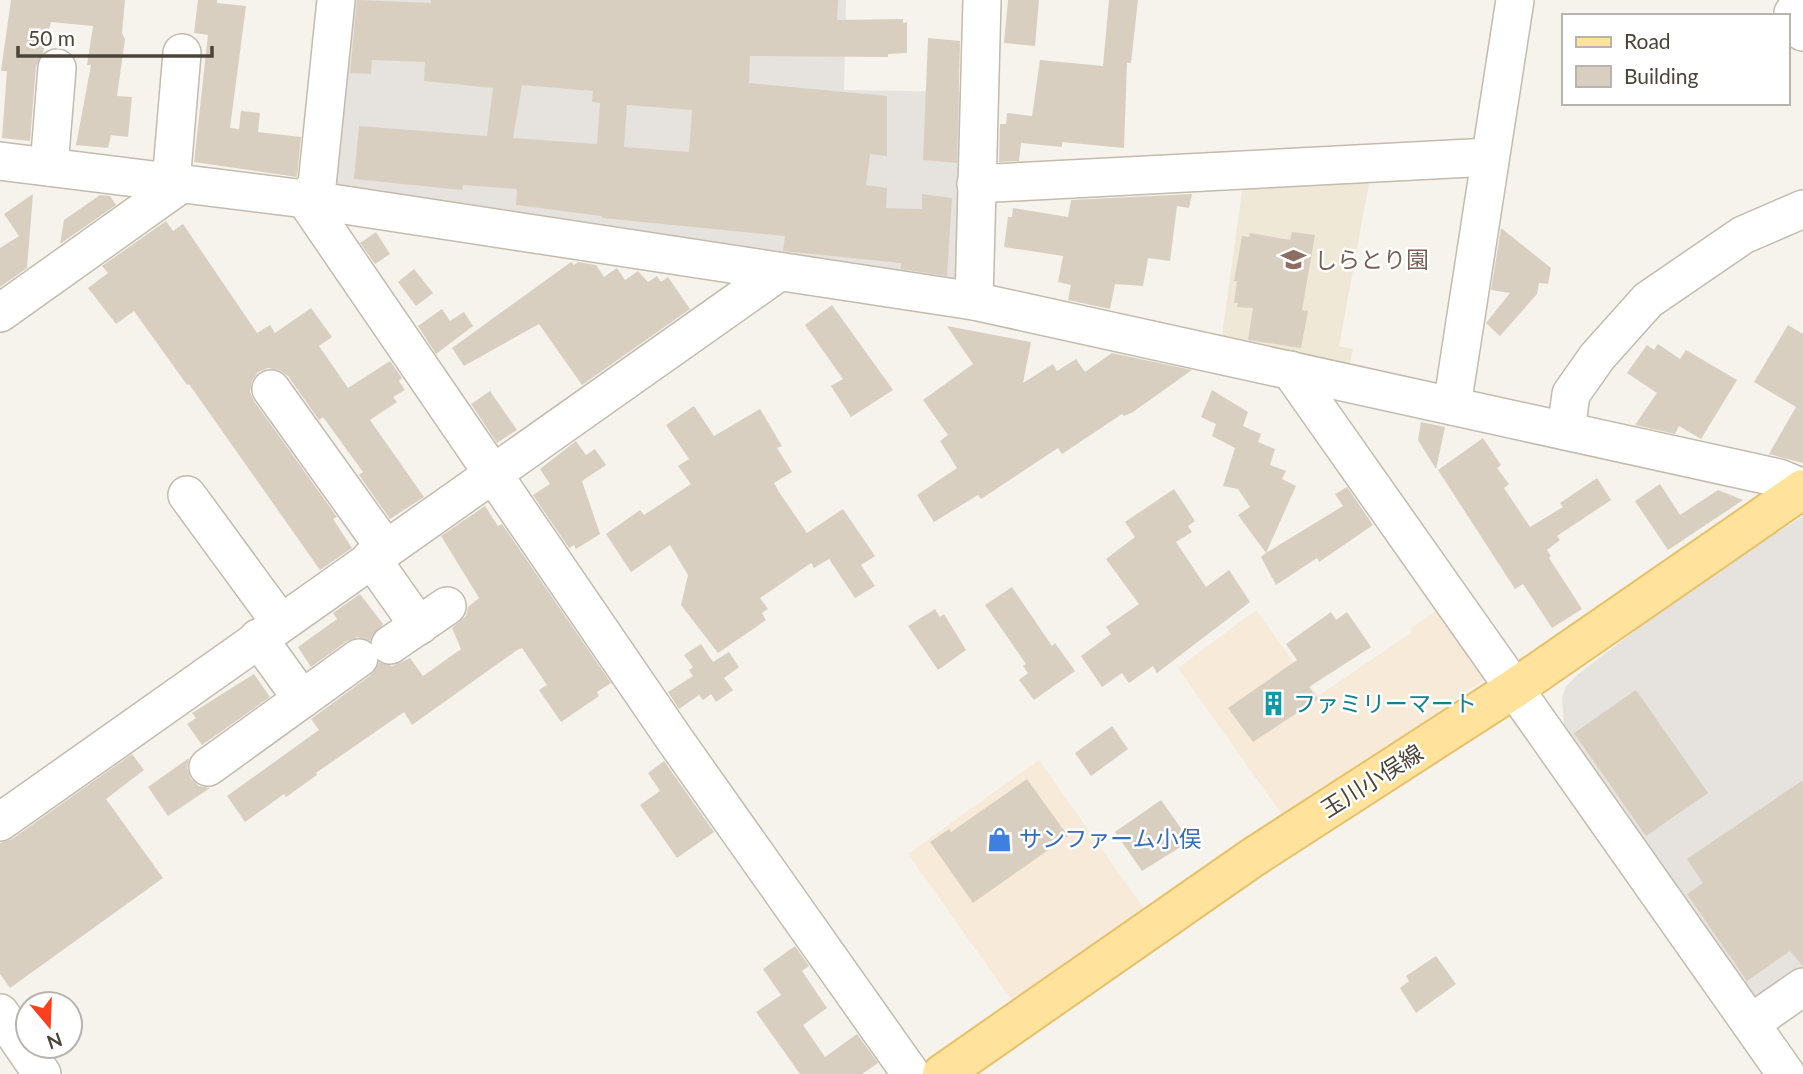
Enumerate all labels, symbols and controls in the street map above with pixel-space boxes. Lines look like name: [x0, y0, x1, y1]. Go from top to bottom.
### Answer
scale bar: [18, 14, 212, 58]
legend: [1562, 14, 1789, 105]
text: 50 m: [28, 25, 75, 50]
text: Road: [1624, 28, 1671, 53]
text: Building: [1624, 63, 1699, 88]
place label: しらとり園: [1314, 245, 1429, 273]
school or university icon: しらとり園: [1280, 246, 1308, 274]
place label: ファミリーマート: [1293, 689, 1477, 717]
building icon: ファミリーマート: [1259, 690, 1287, 718]
street label: 玉川小俣線: [1315, 738, 1428, 822]
place label: サンファーム小俣: [1019, 824, 1202, 852]
shop icon: サンファーム小俣: [985, 825, 1013, 853]
north arrow: [14, 990, 84, 1060]
text: N: [44, 1028, 65, 1055]

